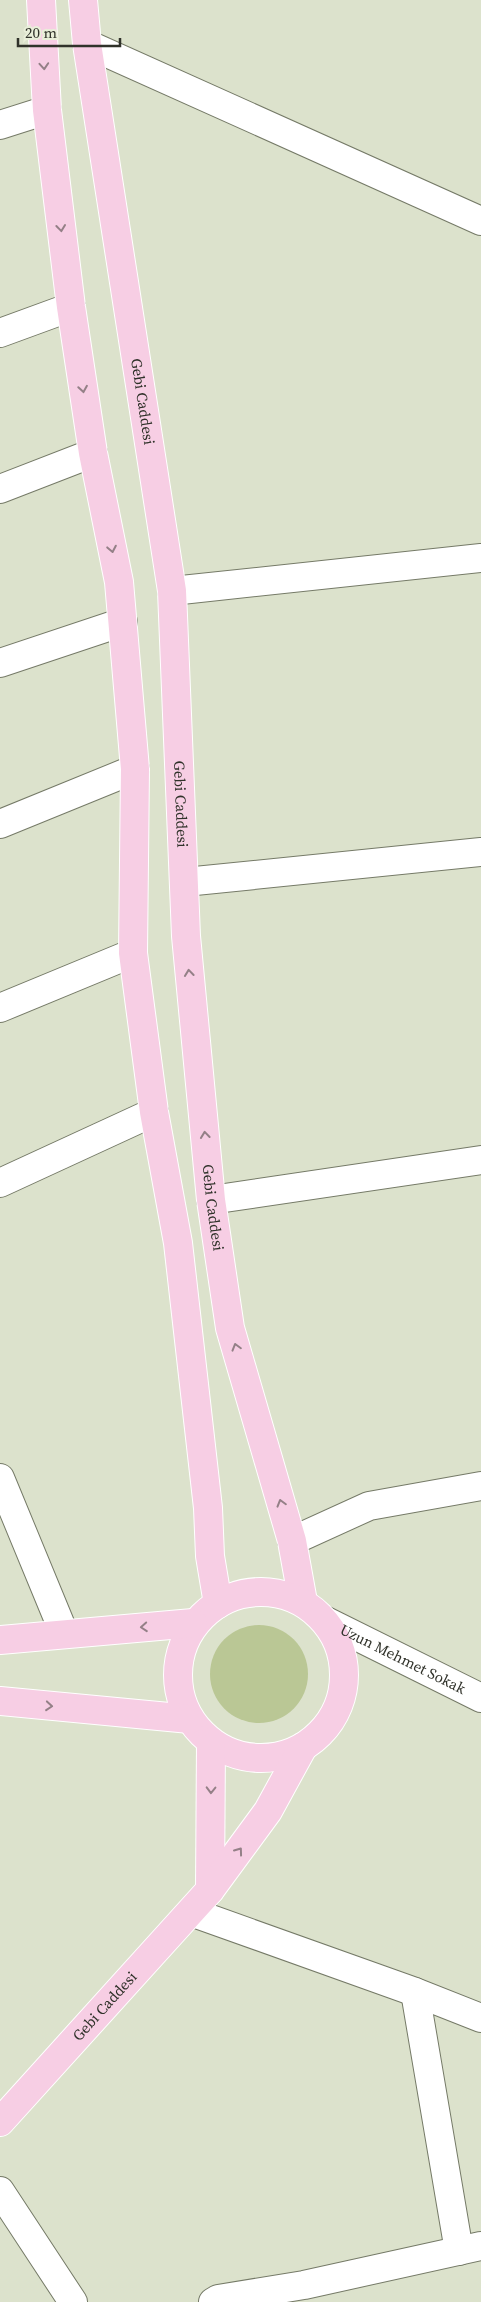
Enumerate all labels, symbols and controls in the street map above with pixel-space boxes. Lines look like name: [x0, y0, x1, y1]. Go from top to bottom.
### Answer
scale bar: [18, 15, 120, 47]
text: 20 m: [25, 22, 57, 43]
one-way arrow: [39, 62, 50, 70]
one-way arrow: [55, 224, 66, 232]
street label: Gebi Caddesi: [126, 357, 160, 446]
one-way arrow: [78, 384, 88, 393]
one-way arrow: [107, 544, 117, 553]
street label: Gebi Caddesi: [169, 760, 193, 848]
one-way arrow: [184, 969, 195, 977]
one-way arrow: [200, 1131, 211, 1139]
street label: Gebi Caddesi: [198, 1163, 229, 1252]
one-way arrow: [231, 1344, 241, 1352]
one-way arrow: [277, 1500, 287, 1508]
street label: Uzun Mehmet Sokak: [337, 1619, 470, 1699]
one-way arrow: [140, 1621, 148, 1632]
one-way arrow: [45, 1700, 53, 1711]
one-way arrow: [205, 1787, 216, 1795]
one-way arrow: [233, 1848, 241, 1857]
street label: Gebi Caddesi: [67, 1967, 141, 2045]

